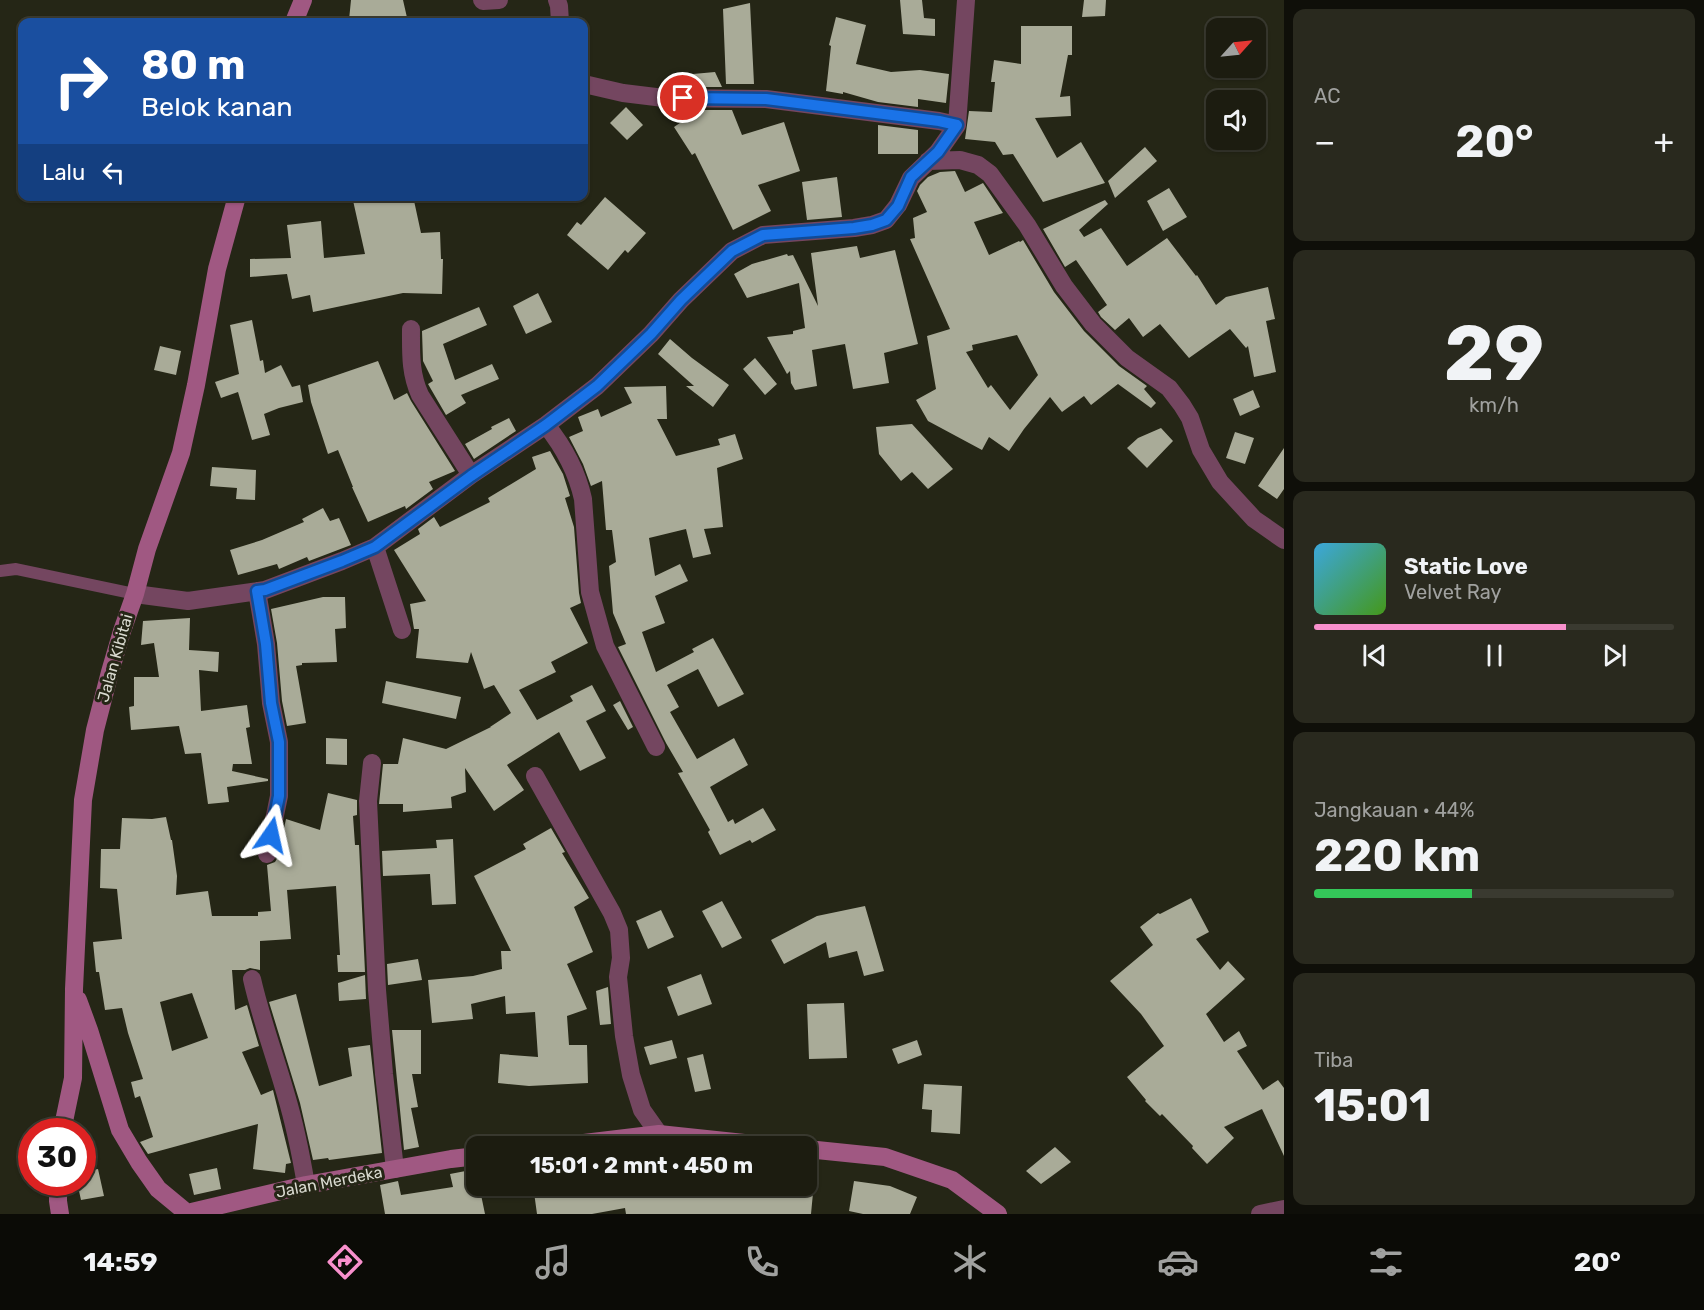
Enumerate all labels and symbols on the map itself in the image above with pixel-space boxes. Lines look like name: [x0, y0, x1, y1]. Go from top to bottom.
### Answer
north arrow: [1206, 18, 1266, 78]
pin: [657, 72, 708, 123]
street label: Jalan Kibitai: [93, 612, 137, 704]
position arrow: [239, 803, 303, 867]
speed limit sign: 30: [18, 1118, 96, 1196]
street label: Jalan Merdeka: [274, 1162, 384, 1202]

